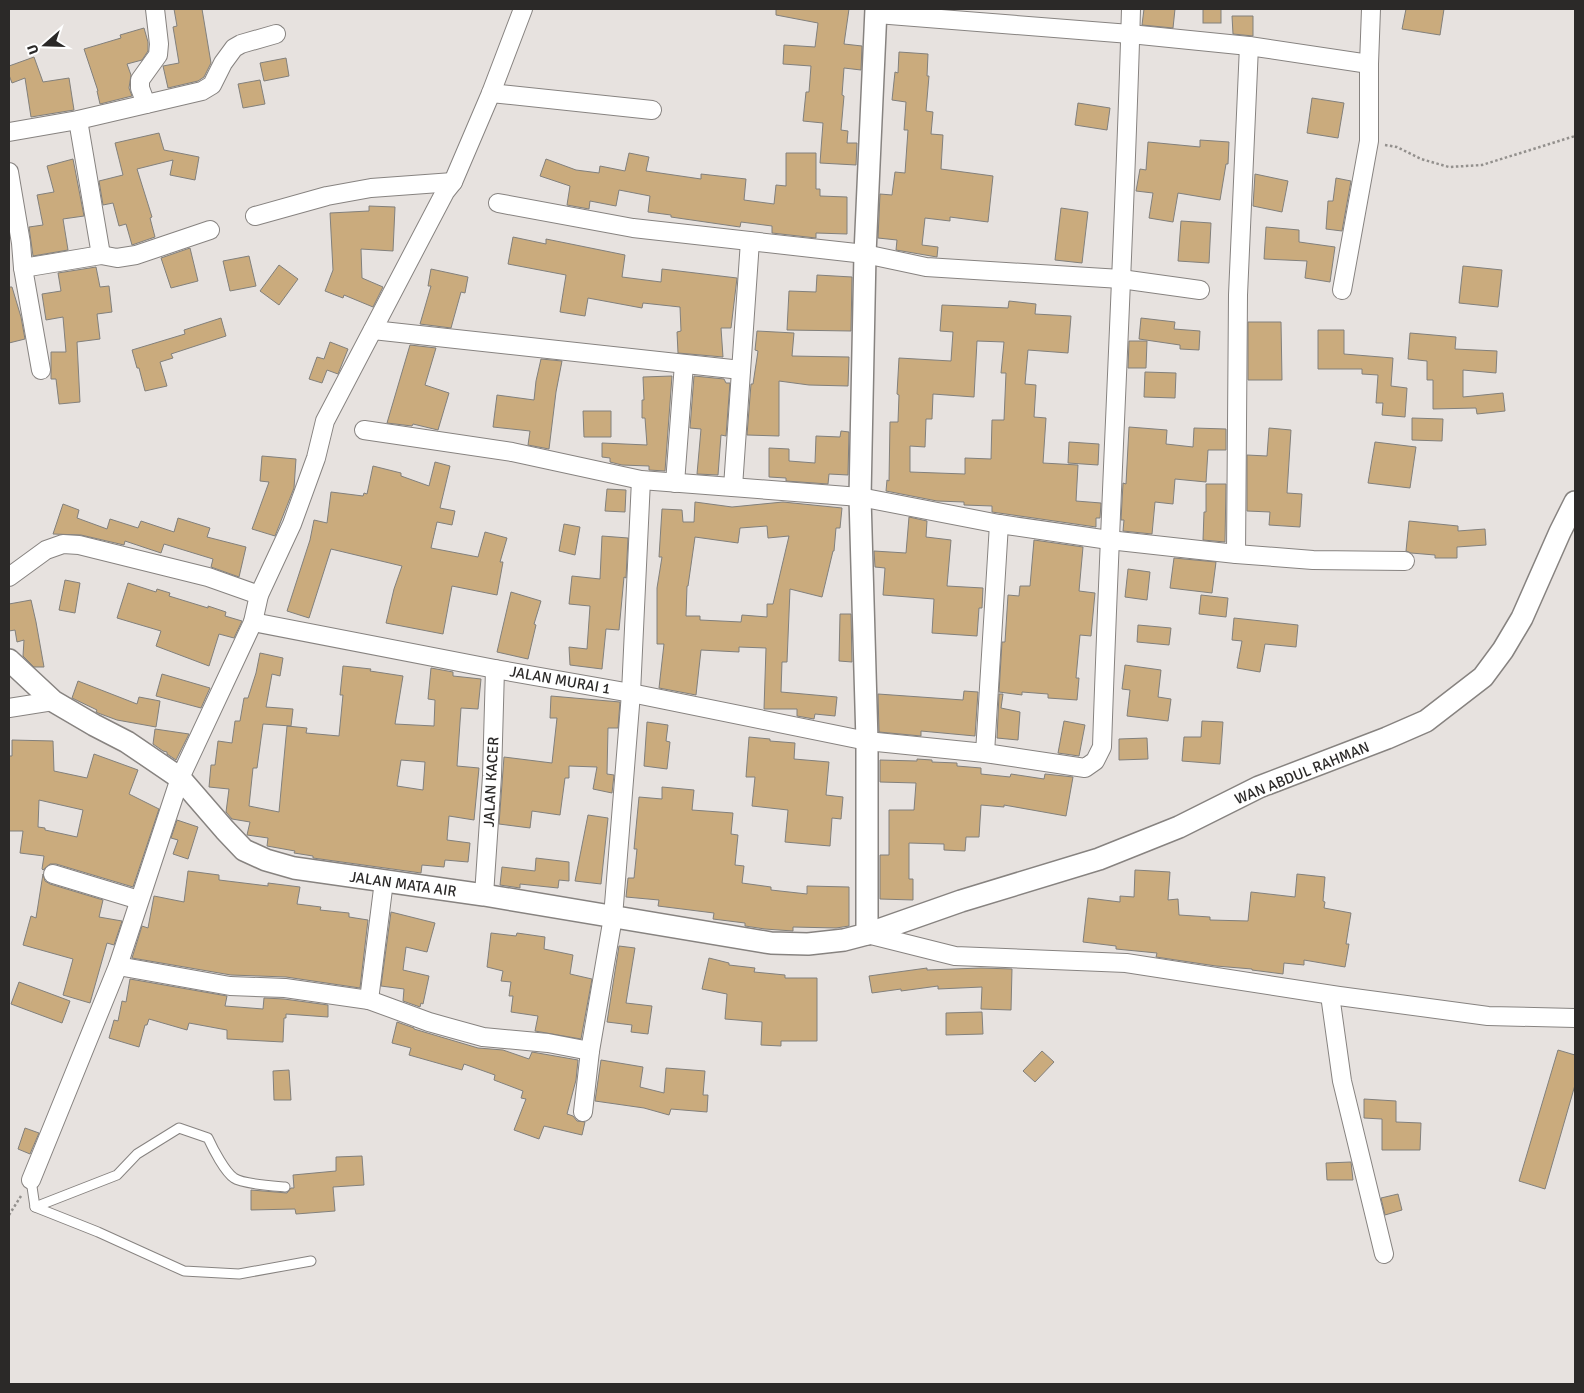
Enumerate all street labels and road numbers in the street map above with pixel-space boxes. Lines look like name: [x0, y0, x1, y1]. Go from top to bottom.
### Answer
street label: JALAN MURAI 1: [508, 662, 612, 698]
street label: JALAN KACER: [480, 736, 502, 828]
street label: WAN ABDUL RAHMAN: [1232, 738, 1372, 808]
street label: JALAN MATA AIR: [348, 868, 458, 900]

